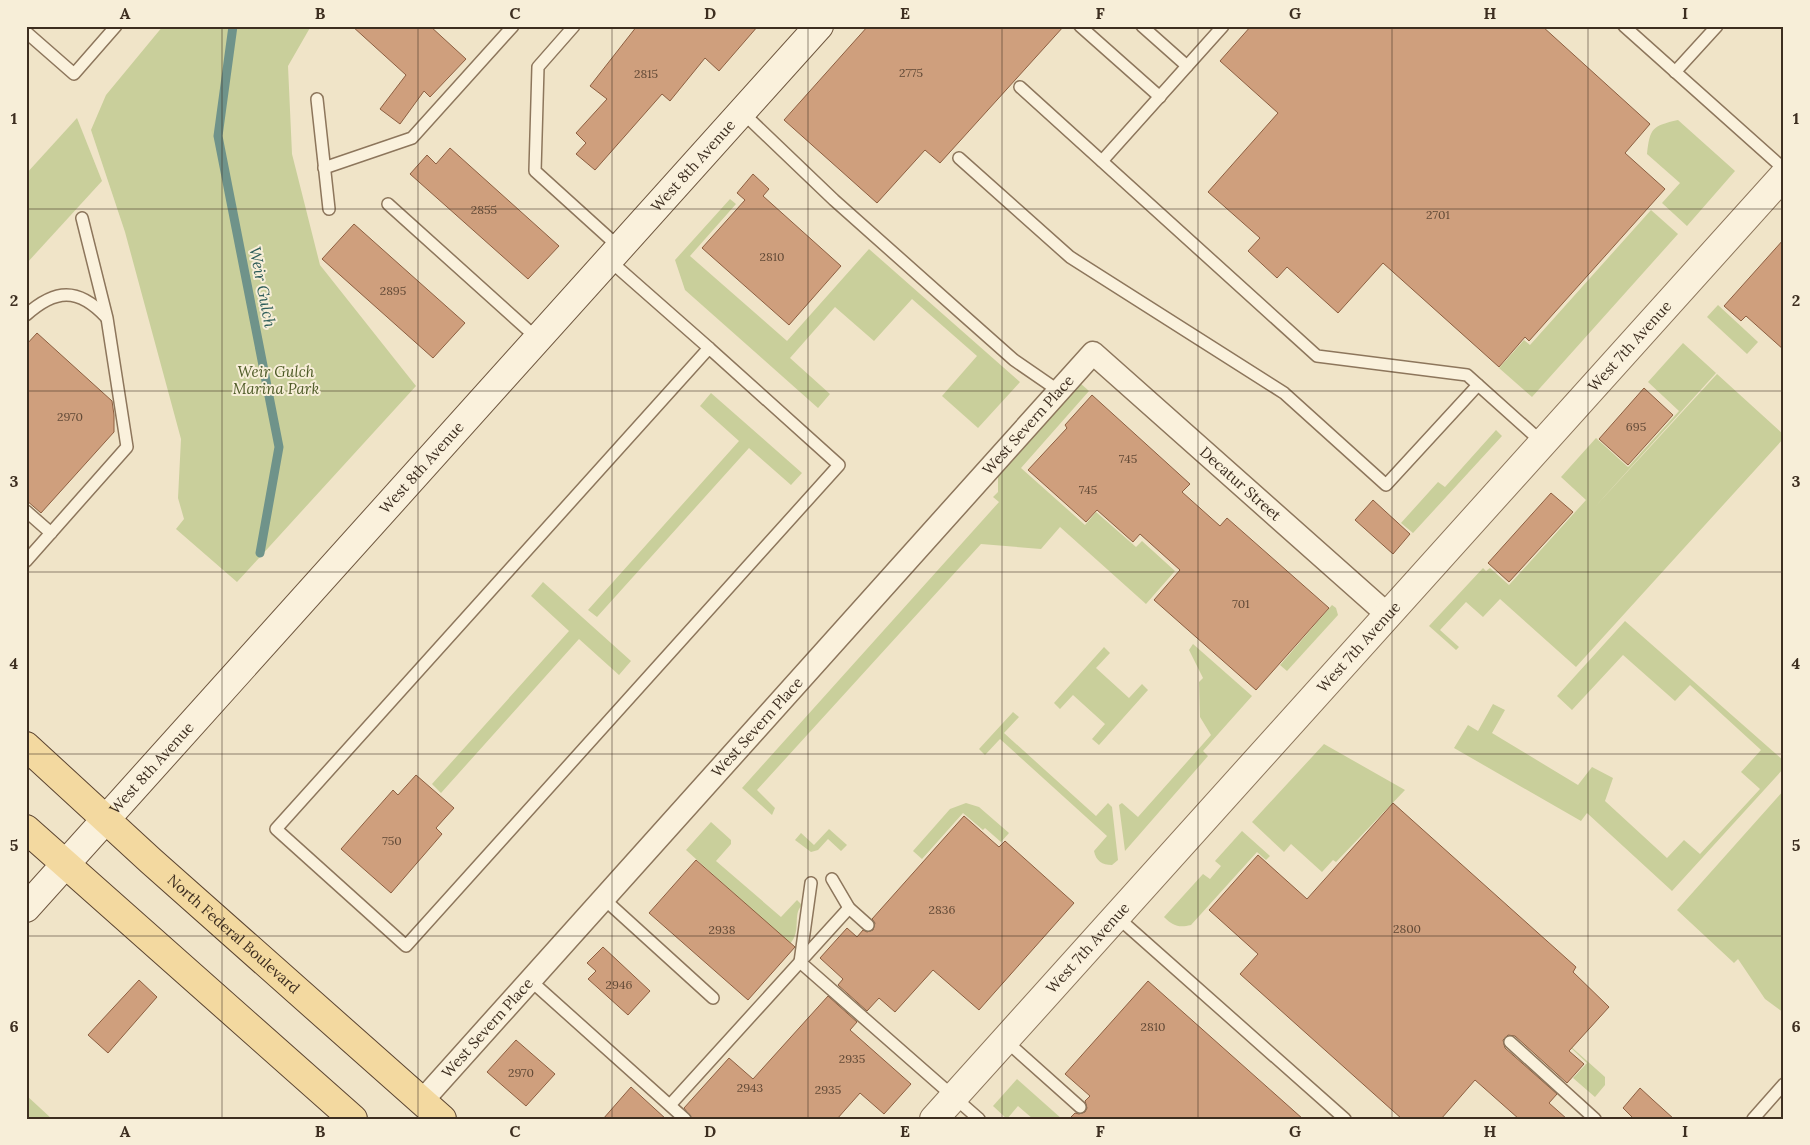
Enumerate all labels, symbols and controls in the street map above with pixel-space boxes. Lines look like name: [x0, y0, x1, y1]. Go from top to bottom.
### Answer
text: A: [120, 3, 131, 23]
text: B: [315, 3, 326, 23]
text: C: [509, 3, 521, 23]
text: D: [704, 3, 716, 23]
text: E: [900, 3, 910, 23]
text: F: [1095, 3, 1105, 23]
text: G: [1289, 3, 1301, 23]
text: H: [1484, 3, 1497, 23]
text: I: [1682, 3, 1688, 23]
house number: 2775: [899, 65, 923, 80]
house number: 2815: [634, 66, 658, 81]
text: 1: [11, 108, 17, 128]
text: 1: [1793, 108, 1799, 128]
street label: West 8th Avenue: [647, 116, 739, 216]
house number: 2855: [471, 202, 497, 217]
house number: 2701: [1426, 207, 1450, 222]
water label: Weir Gulch: [245, 245, 281, 329]
house number: 2810: [759, 249, 785, 264]
house number: 2895: [380, 283, 406, 298]
text: 2: [10, 290, 18, 310]
text: 2: [1792, 290, 1800, 310]
street label: West 7th Avenue: [1584, 296, 1675, 395]
park label: Weir Gulch Marina Park: [233, 362, 319, 398]
street label: West Severn Place: [978, 371, 1078, 479]
house number: 2970: [57, 409, 83, 424]
street label: West 8th Avenue: [375, 417, 468, 517]
house number: 695: [1626, 419, 1646, 434]
street label: Decatur Street: [1196, 442, 1286, 525]
house number: 745: [1119, 451, 1137, 466]
text: 3: [10, 471, 19, 491]
text: 3: [1792, 471, 1801, 491]
house number: 745: [1079, 482, 1097, 497]
house number: 701: [1232, 596, 1250, 611]
street label: West 7th Avenue: [1313, 597, 1404, 696]
text: 4: [10, 653, 19, 673]
text: 4: [1792, 653, 1801, 673]
street label: West Severn Place: [707, 673, 807, 781]
street label: West 8th Avenue: [105, 718, 198, 818]
house number: 750: [382, 833, 402, 848]
text: 5: [10, 835, 19, 855]
text: 5: [1792, 835, 1801, 855]
street label: North Federal Boulevard: [164, 870, 304, 997]
street label: West 7th Avenue: [1042, 898, 1133, 997]
house number: 2836: [929, 902, 955, 917]
house number: 2800: [1393, 921, 1421, 936]
house number: 2938: [709, 922, 736, 937]
street label: West Severn Place: [437, 974, 537, 1082]
house number: 2946: [606, 977, 632, 992]
text: 6: [9, 1016, 19, 1036]
text: 6: [1791, 1016, 1801, 1036]
house number: 2810: [1140, 1019, 1166, 1034]
house number: 2935: [839, 1051, 865, 1066]
house number: 2970: [508, 1065, 534, 1080]
house number: 2943: [737, 1080, 764, 1095]
house number: 2935: [815, 1082, 841, 1097]
text: A: [120, 1121, 131, 1141]
text: B: [315, 1121, 326, 1141]
text: C: [509, 1121, 521, 1141]
text: D: [704, 1121, 716, 1141]
text: E: [900, 1121, 910, 1141]
text: F: [1095, 1121, 1105, 1141]
text: G: [1289, 1121, 1301, 1141]
text: H: [1484, 1121, 1497, 1141]
text: I: [1682, 1121, 1688, 1141]

